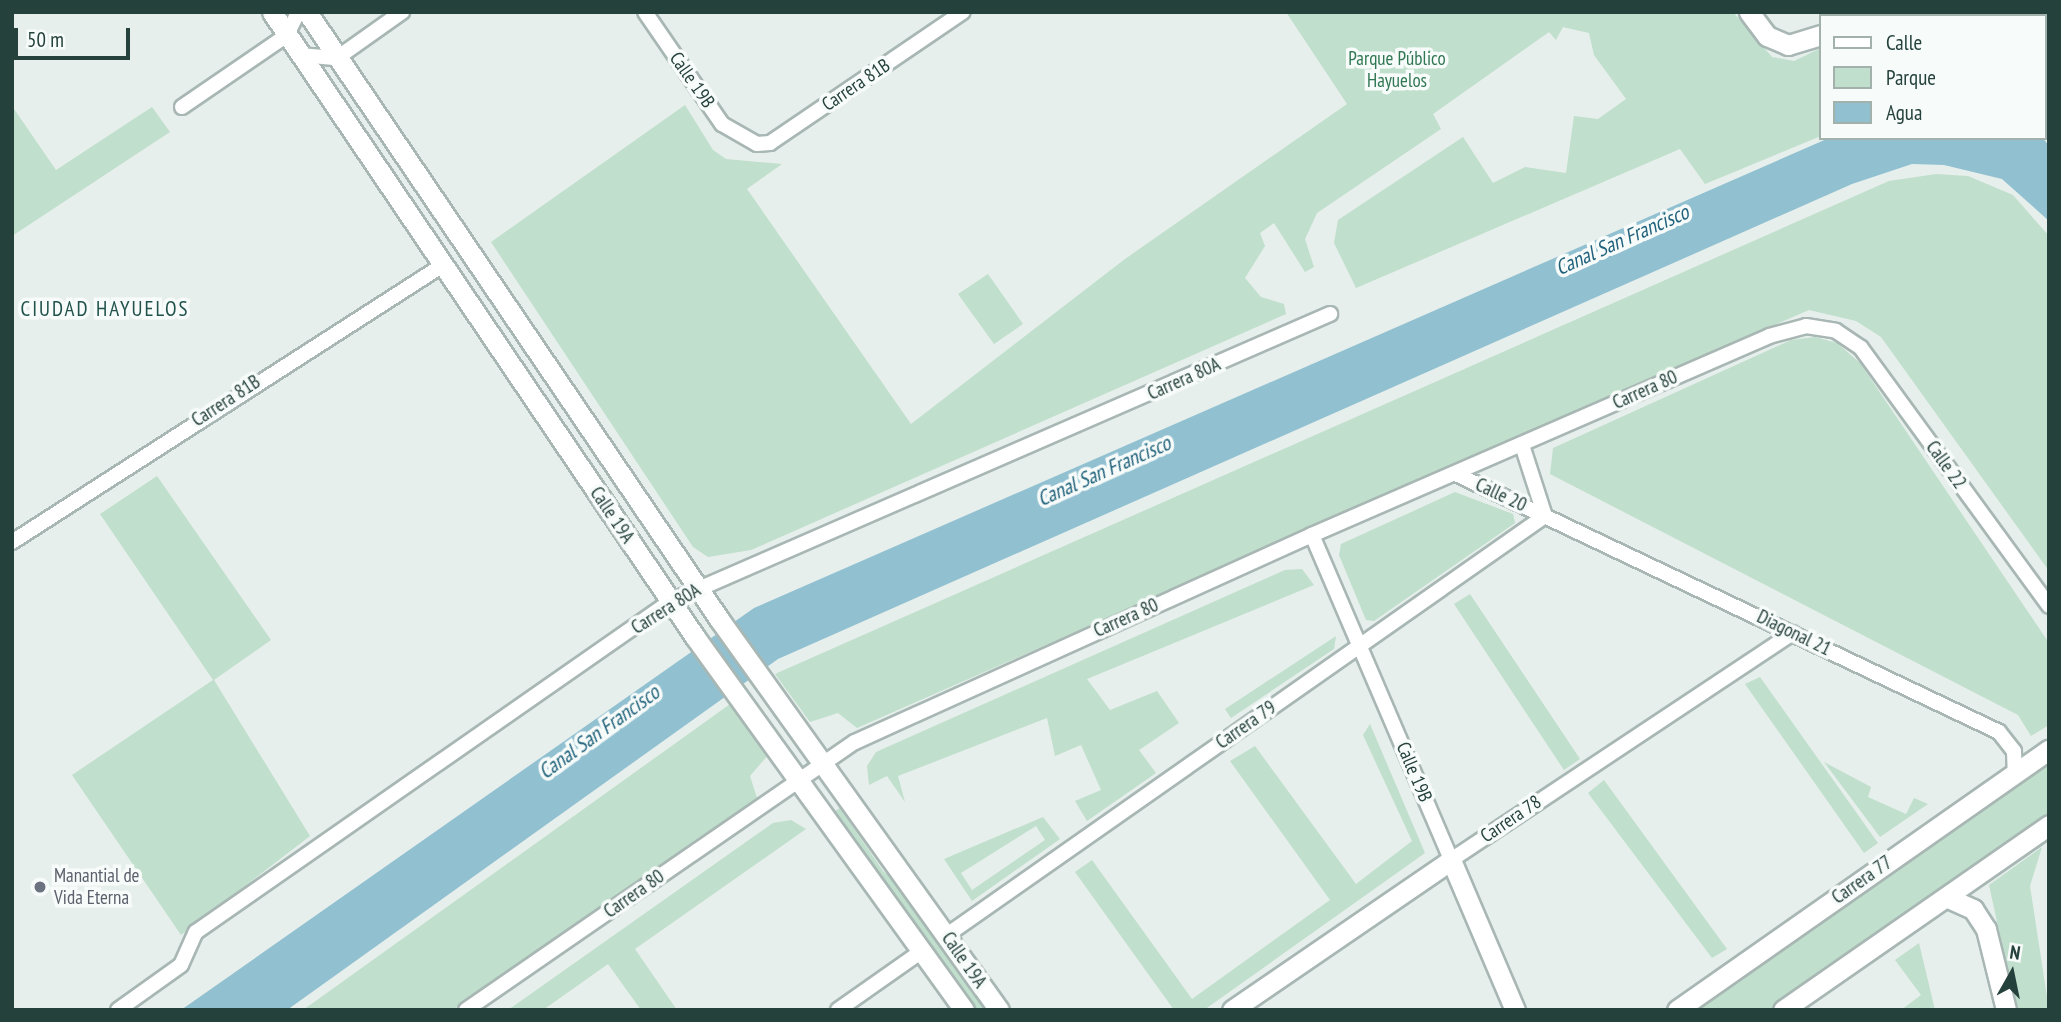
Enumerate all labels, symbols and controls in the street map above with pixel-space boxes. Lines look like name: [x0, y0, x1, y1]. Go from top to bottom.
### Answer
scale bar: [18, 14, 133, 58]
legend: [1820, 14, 2047, 140]
text: 50 m: [27, 26, 64, 53]
text: Calle: [1886, 29, 1922, 56]
street label: Calle 19B: [665, 48, 719, 112]
park label: Parque Público Hayuelos: [1348, 48, 1446, 92]
street label: Carrera 81B: [818, 54, 894, 116]
text: Parque: [1886, 64, 1936, 91]
text: Agua: [1886, 99, 1922, 126]
water label: Canal San Francisco: [1551, 199, 1693, 281]
district label: CIUDAD HAYUELOS: [22, 296, 188, 322]
street label: Carrera 80A: [1144, 353, 1224, 405]
street label: Carrera 80: [1609, 366, 1681, 414]
street label: Carrera 81B: [187, 370, 265, 432]
water label: Canal San Francisco: [1033, 430, 1175, 512]
street label: Calle 22: [1921, 437, 1971, 493]
street label: Calle 20: [1472, 473, 1530, 517]
street label: Calle 19A: [585, 483, 639, 547]
street label: Carrera 80A: [627, 579, 705, 639]
street label: Carrera 80: [1090, 594, 1162, 642]
street label: Diagonal 21: [1753, 605, 1835, 661]
water label: Canal San Francisco: [534, 680, 664, 784]
street label: Carrera 79: [1212, 696, 1280, 754]
street label: Calle 19B: [1391, 739, 1437, 805]
street label: Carrera 78: [1476, 790, 1546, 848]
street label: Carrera 77: [1828, 851, 1896, 909]
place label: Manantial de Vida Eterna: [54, 865, 139, 909]
street label: Carrera 80: [600, 865, 668, 923]
marker: Manantial de Vida Eterna: [32, 879, 48, 895]
street label: Calle 19A: [937, 928, 991, 992]
north arrow: [1977, 938, 2047, 1008]
text: N: [2008, 940, 2022, 965]

